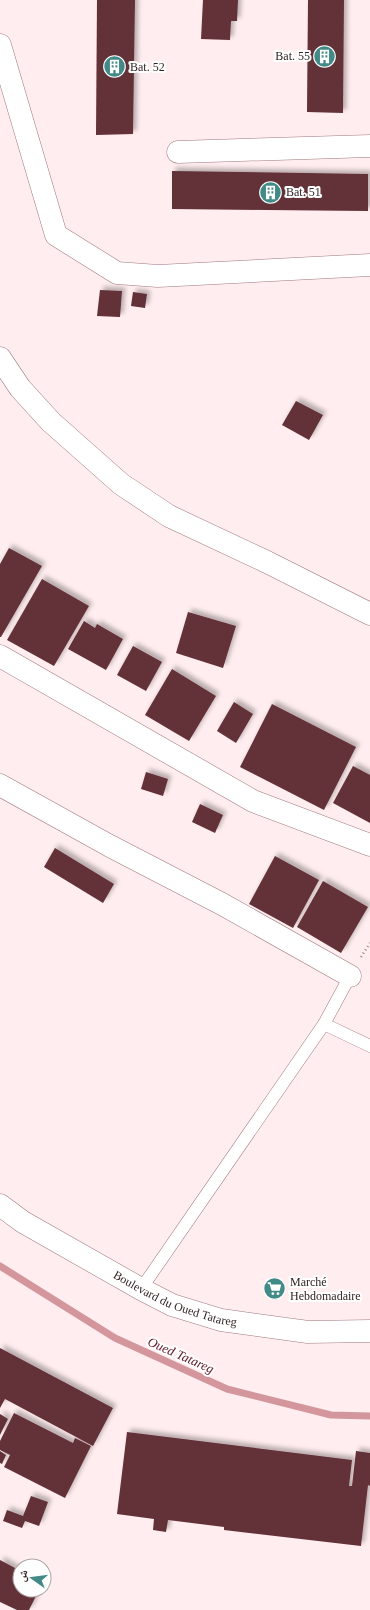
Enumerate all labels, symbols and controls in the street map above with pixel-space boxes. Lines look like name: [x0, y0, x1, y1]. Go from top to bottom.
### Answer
building icon: Bat. 55: [312, 43, 338, 69]
place label: Bat. 55: [275, 49, 310, 63]
building icon: Bat. 52: [102, 54, 128, 80]
place label: Bat. 52: [130, 60, 165, 74]
building icon: Bat. 51: [257, 179, 283, 205]
place label: Bat. 51: [286, 185, 321, 199]
street label: Boulevard du Oued Tatareg: [111, 1268, 238, 1329]
place label: Marché Hebdomadaire: [290, 1275, 361, 1303]
supermarket icon: Marché Hebdomadaire: [261, 1276, 287, 1302]
water label: Oued Tatareg: [146, 1334, 217, 1376]
north arrow: [12, 1558, 52, 1598]
text: ش: [15, 1568, 32, 1583]

